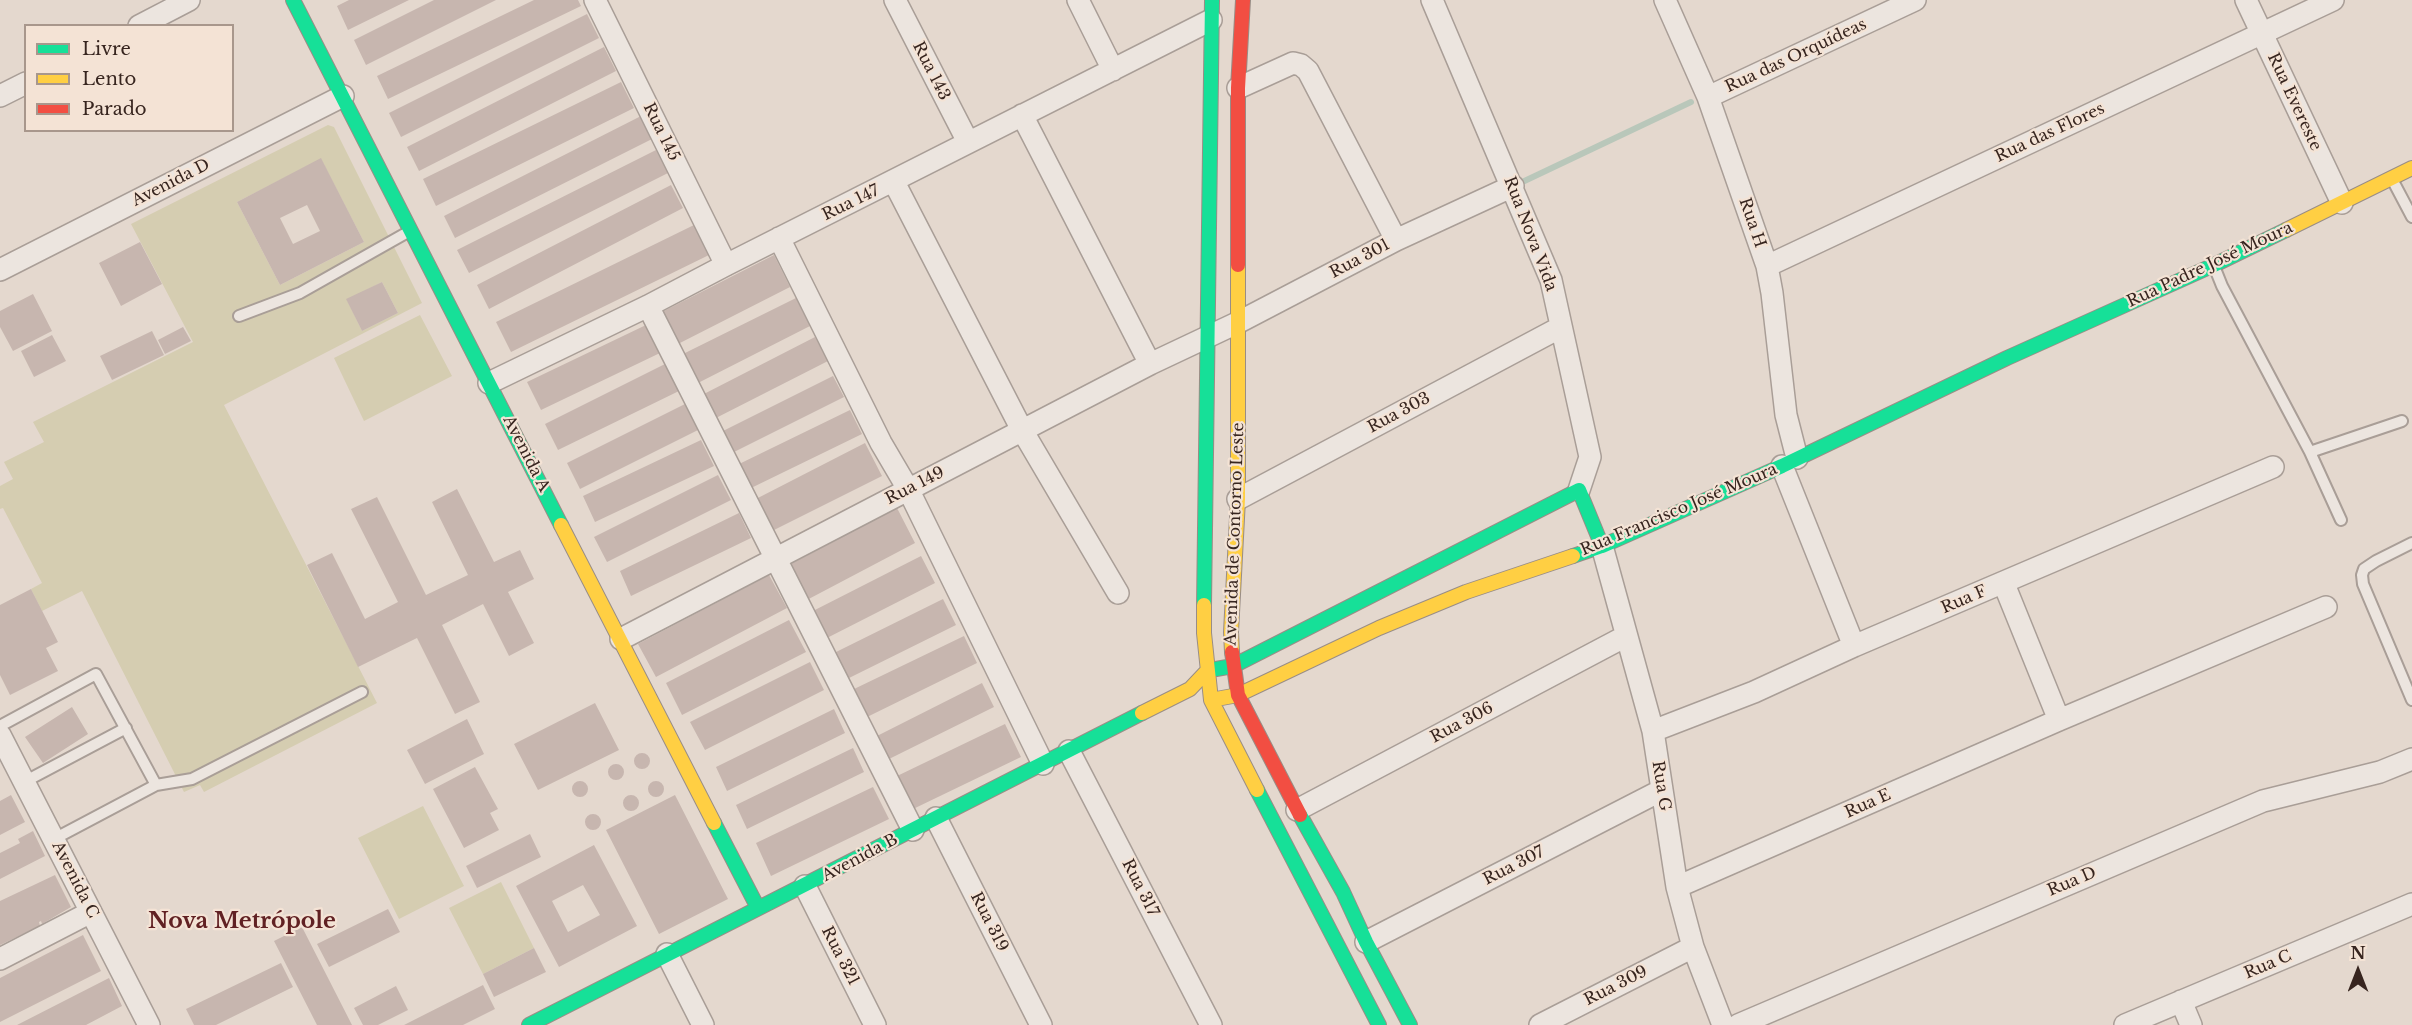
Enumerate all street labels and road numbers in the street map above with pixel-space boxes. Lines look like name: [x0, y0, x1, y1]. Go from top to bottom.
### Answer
street label: Rua das Orquídeas: [1722, 15, 1870, 97]
street label: Rua 143: [908, 39, 954, 103]
street label: Rua Evereste: [2263, 50, 2325, 154]
street label: Rua das Flores: [1992, 99, 2108, 167]
street label: Rua 145: [639, 100, 683, 164]
street label: Avenida D: [129, 155, 213, 211]
street label: Rua Nova Vida: [1499, 174, 1561, 294]
street label: Rua 147: [819, 181, 883, 225]
street label: Rua H: [1735, 195, 1769, 251]
street label: Rua Padre José Moura: [2124, 218, 2296, 312]
street label: Rua 301: [1327, 235, 1393, 283]
street label: Rua 303: [1365, 389, 1433, 437]
street label: Avenida A: [499, 413, 553, 495]
street label: Avenida de Contorno Leste: [1222, 422, 1248, 646]
street label: Rua Francisco José Moura: [1578, 460, 1780, 560]
street label: Rua 149: [882, 463, 948, 509]
street label: Rua F: [1938, 582, 1990, 618]
street label: Rua 306: [1427, 698, 1497, 748]
street label: Rua G: [1648, 759, 1674, 813]
street label: Rua E: [1842, 785, 1894, 823]
street label: Avenida B: [819, 830, 901, 886]
street label: Avenida C: [47, 838, 103, 922]
street label: Rua 307: [1480, 842, 1548, 890]
street label: Rua 317: [1117, 856, 1163, 920]
street label: Rua D: [2045, 863, 2099, 901]
street label: Rua 319: [966, 889, 1012, 955]
street label: Rua 321: [817, 923, 863, 989]
street label: Rua C: [2241, 946, 2295, 984]
street label: Rua 309: [1581, 962, 1651, 1010]

